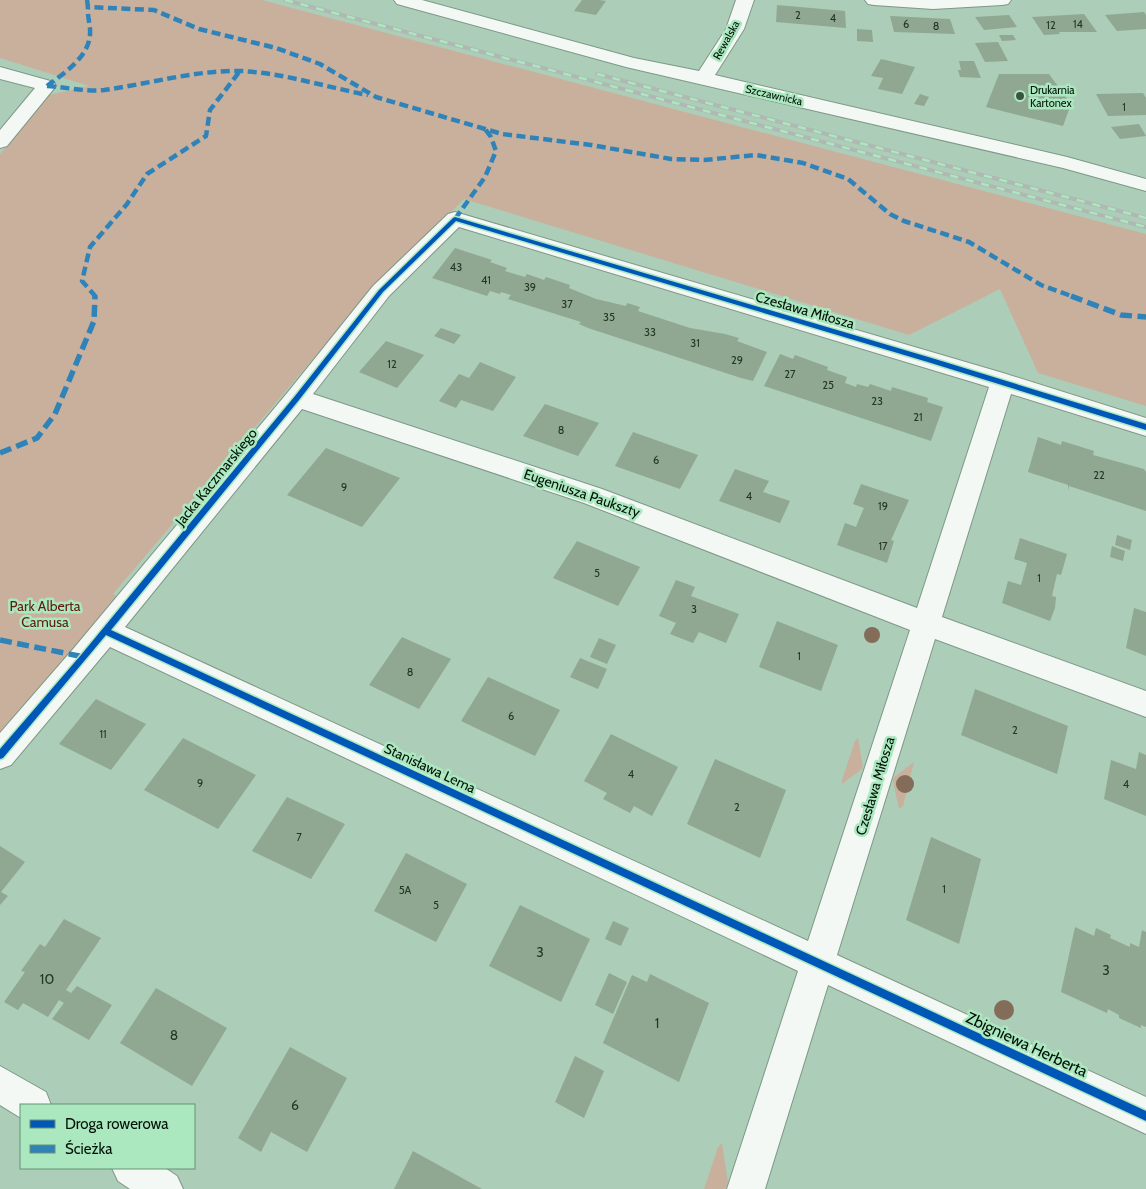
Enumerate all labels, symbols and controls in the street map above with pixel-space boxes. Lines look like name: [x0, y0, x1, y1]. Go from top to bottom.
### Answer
house number: 2: [795, 8, 801, 22]
house number: 4: [830, 11, 837, 25]
street label: Rewalska: [710, 17, 743, 62]
house number: 6: [903, 17, 909, 31]
house number: 14: [1073, 17, 1084, 31]
house number: 12: [1046, 18, 1056, 32]
house number: 8: [933, 19, 939, 33]
street label: Szczawnicka: [744, 82, 805, 109]
place label: Drukarnia Kartonex: [1030, 83, 1075, 110]
marker: Drukarnia Kartonex: [1014, 90, 1026, 102]
house number: 1: [1122, 100, 1126, 114]
house number: 43: [450, 260, 462, 274]
house number: 41: [481, 273, 491, 287]
house number: 39: [524, 280, 536, 294]
street label: Czesława Miłosza: [753, 287, 857, 333]
house number: 37: [561, 297, 573, 311]
house number: 35: [603, 310, 615, 324]
house number: 33: [644, 325, 656, 339]
house number: 31: [690, 336, 700, 350]
house number: 29: [731, 353, 743, 367]
house number: 12: [387, 357, 397, 371]
house number: 27: [784, 367, 796, 381]
house number: 25: [822, 378, 834, 392]
house number: 23: [871, 394, 883, 408]
house number: 21: [913, 410, 923, 424]
house number: 8: [558, 423, 564, 437]
street label: Jacka Kaczmarskiego: [170, 424, 261, 530]
house number: 6: [653, 453, 659, 467]
street label: Eugeniusza Paukszty: [522, 465, 642, 521]
house number: 22: [1093, 468, 1105, 482]
house number: 9: [341, 480, 347, 494]
house number: 4: [746, 489, 753, 503]
house number: 19: [878, 499, 888, 513]
house number: 17: [878, 539, 888, 553]
house number: 5: [594, 566, 600, 580]
house number: 1: [1037, 571, 1041, 585]
park label: Park Alberta Camusa: [9, 597, 81, 631]
house number: 3: [691, 602, 697, 616]
house number: 1: [797, 649, 801, 663]
house number: 8: [407, 665, 413, 679]
house number: 6: [508, 709, 514, 723]
house number: 2: [1012, 723, 1018, 737]
house number: 11: [99, 727, 107, 741]
street label: Czesława Miłosza: [851, 734, 899, 837]
street label: Stanisława Lema: [381, 739, 479, 797]
house number: 4: [628, 767, 635, 781]
house number: 9: [197, 776, 203, 790]
house number: 4: [1123, 777, 1130, 791]
house number: 2: [734, 800, 740, 814]
house number: 7: [296, 830, 302, 844]
house number: 1: [942, 882, 946, 896]
house number: 5A: [399, 883, 412, 897]
house number: 5: [433, 898, 439, 912]
house number: 3: [536, 943, 544, 961]
house number: 3: [1102, 961, 1110, 979]
house number: 10: [40, 970, 54, 988]
street label: Zbigniewa Herberta: [963, 1008, 1091, 1081]
house number: 1: [655, 1014, 659, 1032]
house number: 8: [170, 1026, 178, 1044]
house number: 6: [291, 1096, 299, 1114]
legend: [20, 1104, 195, 1169]
text: Droga rowerowa: [65, 1115, 169, 1133]
text: Ścieżka: [65, 1139, 113, 1158]

